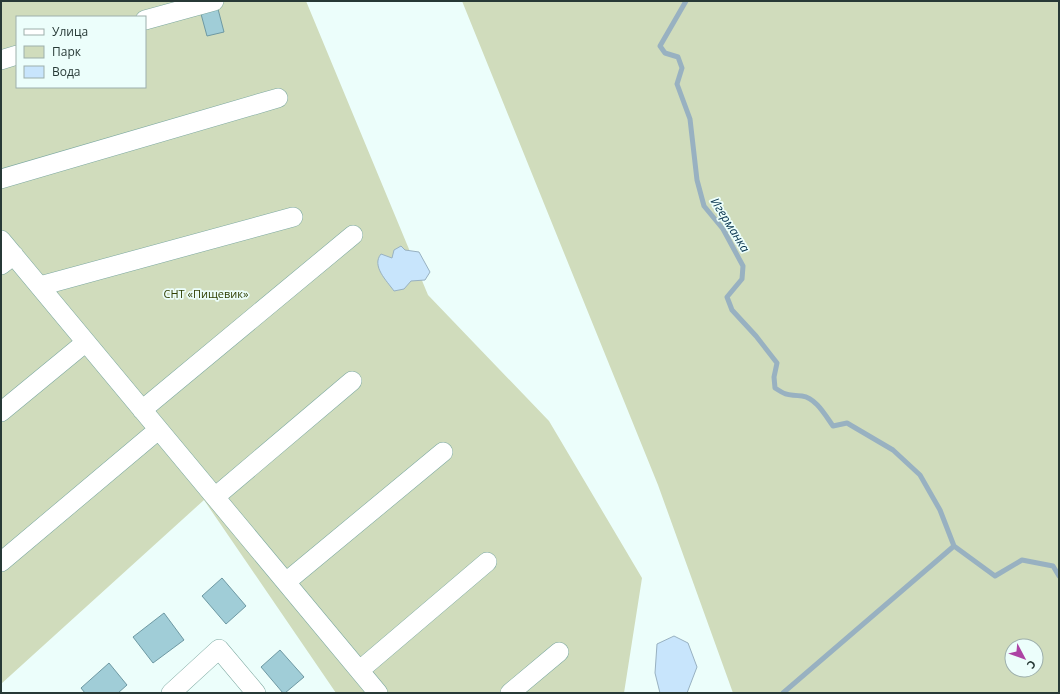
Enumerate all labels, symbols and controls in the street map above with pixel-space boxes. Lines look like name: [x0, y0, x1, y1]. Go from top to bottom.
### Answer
legend: [16, 16, 146, 88]
text: Улица: [52, 23, 88, 40]
text: Парк: [52, 43, 82, 60]
text: Вода: [52, 63, 81, 80]
water label: Игерманка: [707, 194, 754, 256]
park label: СНТ «Пищевик»: [164, 286, 249, 301]
north arrow: [1004, 638, 1044, 678]
text: С: [1024, 657, 1040, 672]

